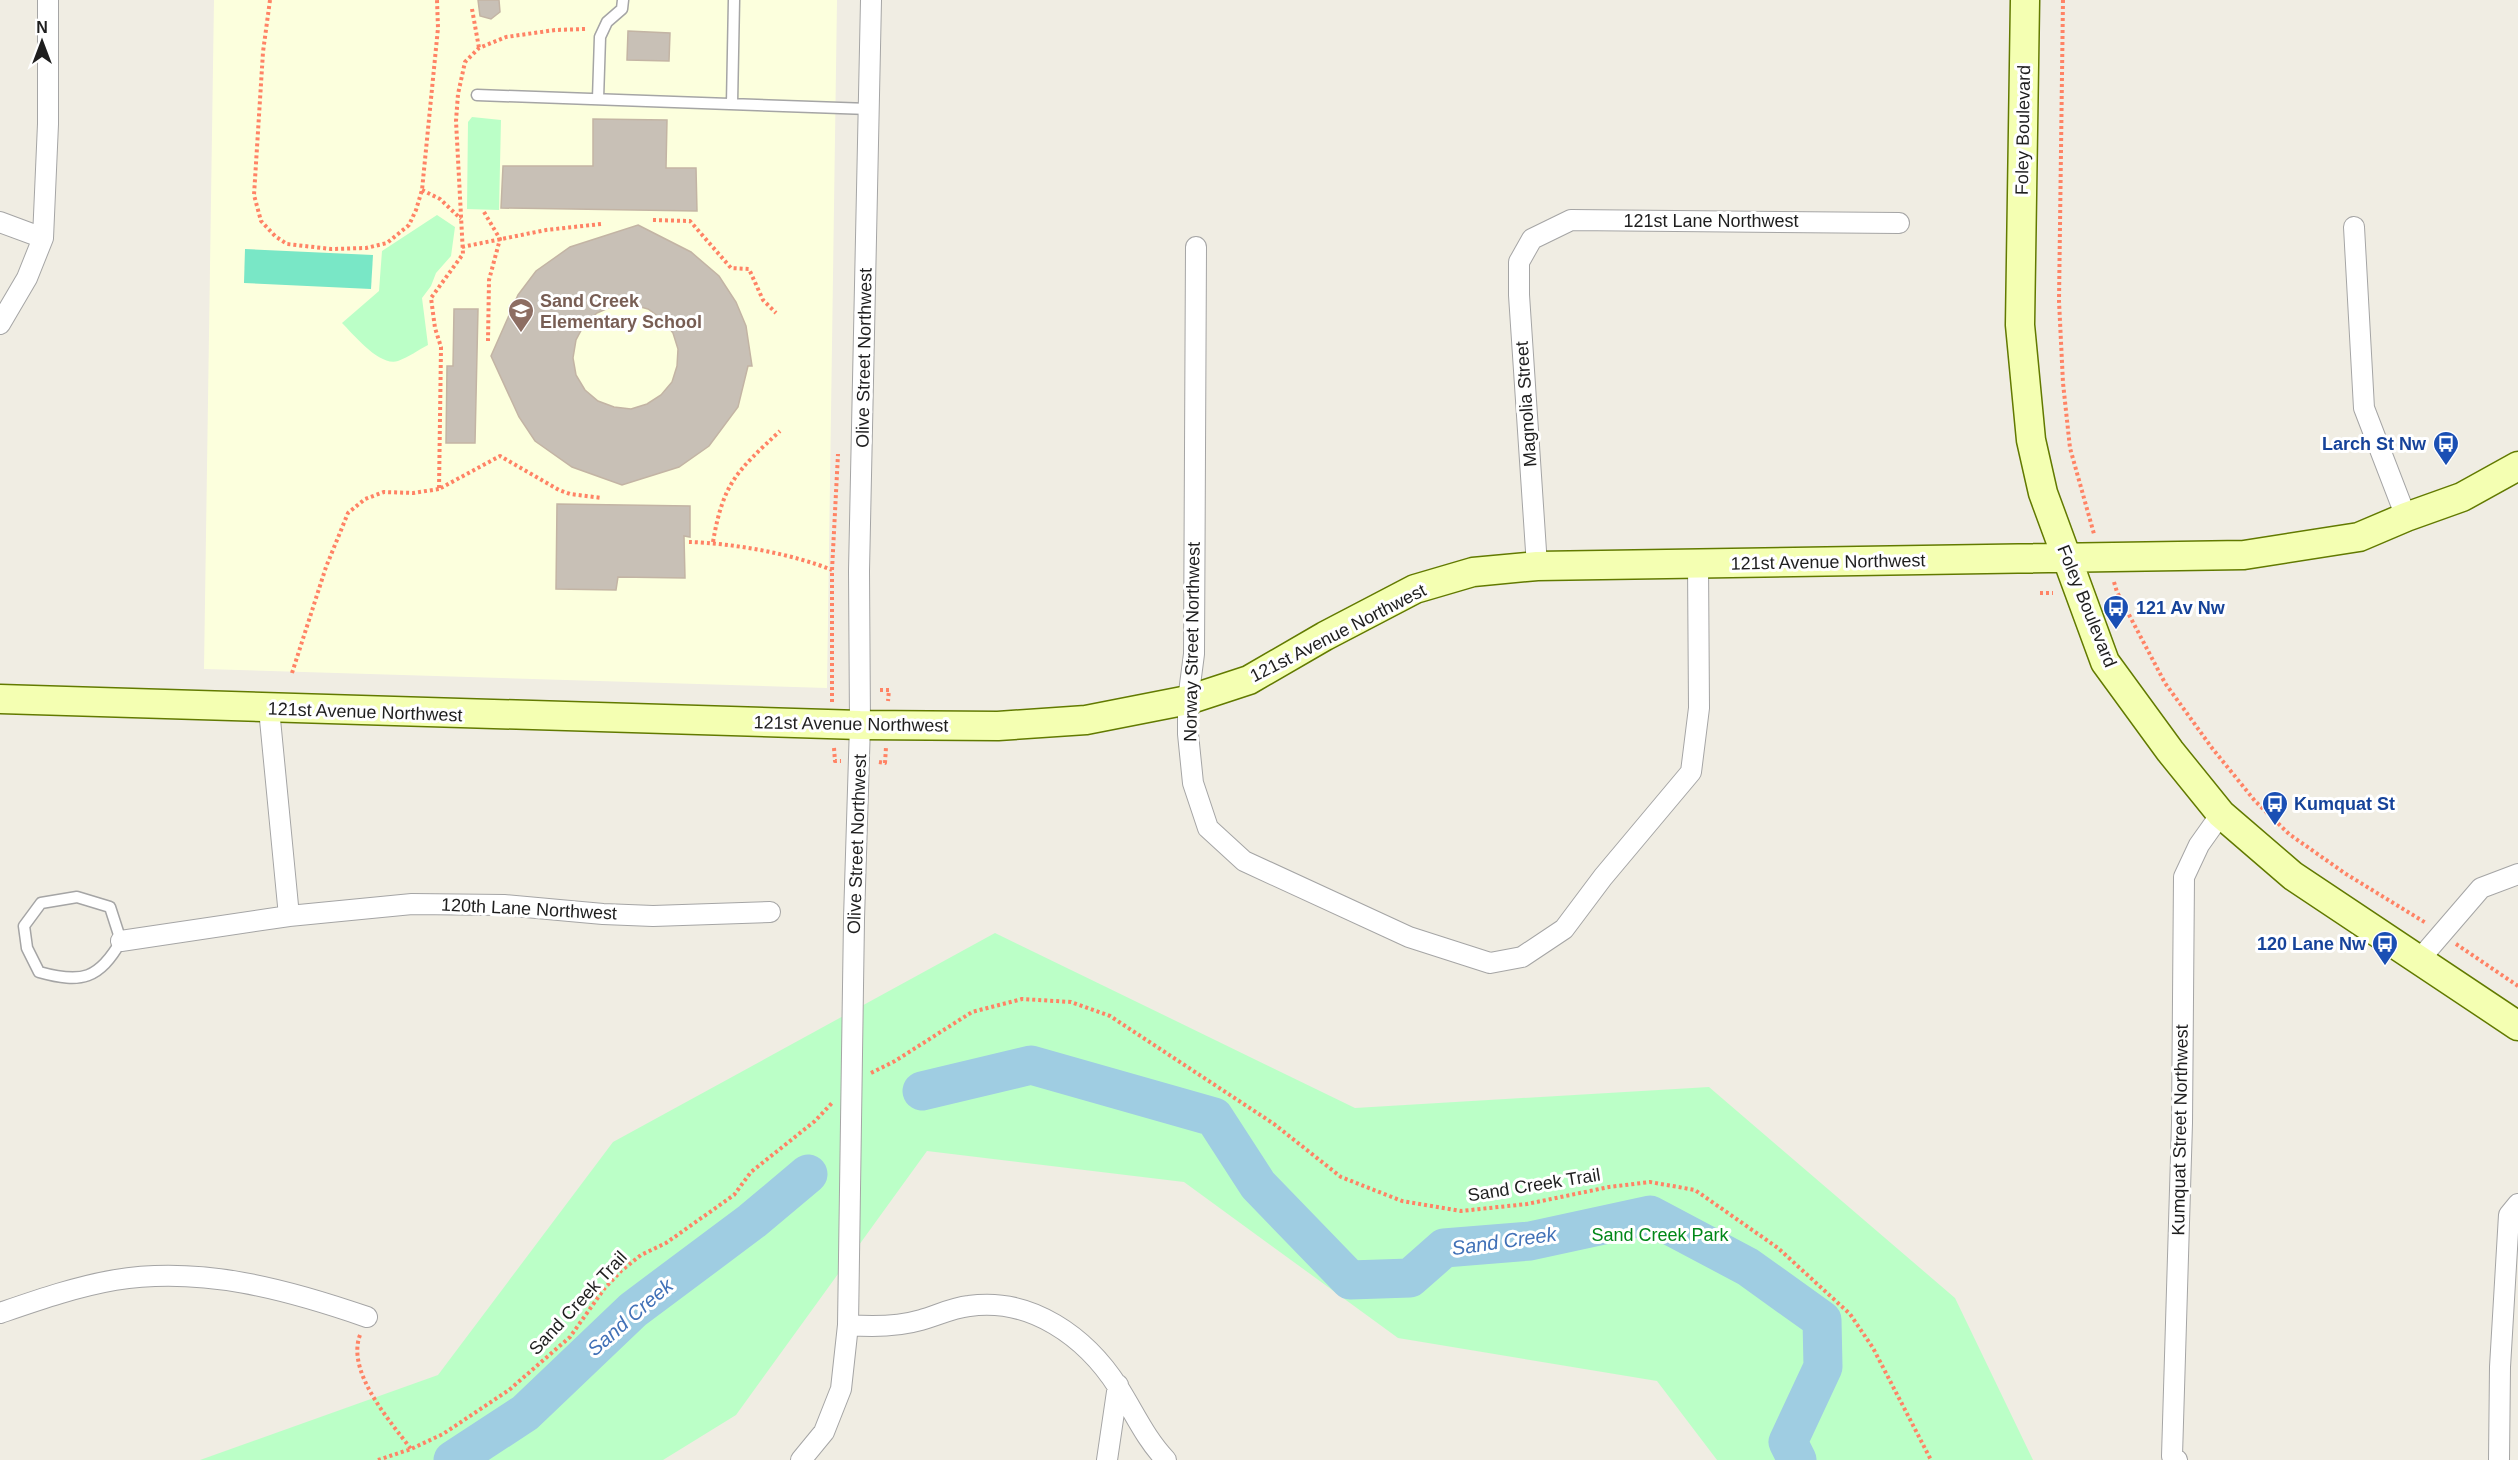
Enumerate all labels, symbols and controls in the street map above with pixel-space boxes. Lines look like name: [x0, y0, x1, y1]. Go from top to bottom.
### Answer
north arrow: [12, 12, 72, 72]
text: N: [36, 19, 48, 36]
street label: Foley Boulevard: [2012, 65, 2034, 195]
street label: 121st Lane Northwest: [1623, 211, 1799, 231]
street label: Olive Street Northwest: [852, 268, 876, 448]
place label: Sand Creek Elementary School: [540, 291, 702, 332]
school or university icon: Sand Creek Elementary School: [506, 296, 536, 334]
street label: Magnolia Street: [1512, 340, 1540, 468]
bus stop icon: Larch St Nw: [2431, 429, 2461, 467]
place label: Larch St Nw: [2322, 434, 2427, 454]
street label: Norway Street Northwest: [1180, 542, 1204, 742]
street label: Foley Boulevard: [2053, 542, 2121, 670]
street label: 121st Avenue Northwest: [1730, 550, 1926, 574]
street label: 121st Avenue Northwest: [1247, 580, 1429, 686]
bus stop icon: 121 Av Nw: [2101, 593, 2131, 631]
place label: 121 Av Nw: [2136, 598, 2226, 618]
street label: 121st Avenue Northwest: [267, 699, 463, 725]
street label: 121st Avenue Northwest: [753, 712, 949, 736]
street label: Olive Street Northwest: [844, 754, 870, 934]
bus stop icon: Kumquat St: [2260, 789, 2290, 827]
place label: Kumquat St: [2294, 794, 2395, 814]
street label: 120th Lane Northwest: [441, 894, 617, 924]
bus stop icon: 120 Lane Nw: [2370, 929, 2400, 967]
place label: 120 Lane Nw: [2257, 934, 2367, 954]
street label: Kumquat Street Northwest: [2168, 1024, 2192, 1236]
street label: Sand Creek Trail: [1466, 1165, 1602, 1205]
water label: Sand Creek: [1450, 1223, 1559, 1259]
park label: Sand Creek Park: [1591, 1225, 1730, 1245]
street label: Sand Creek Trail: [524, 1246, 632, 1360]
water label: Sand Creek: [582, 1273, 678, 1361]

